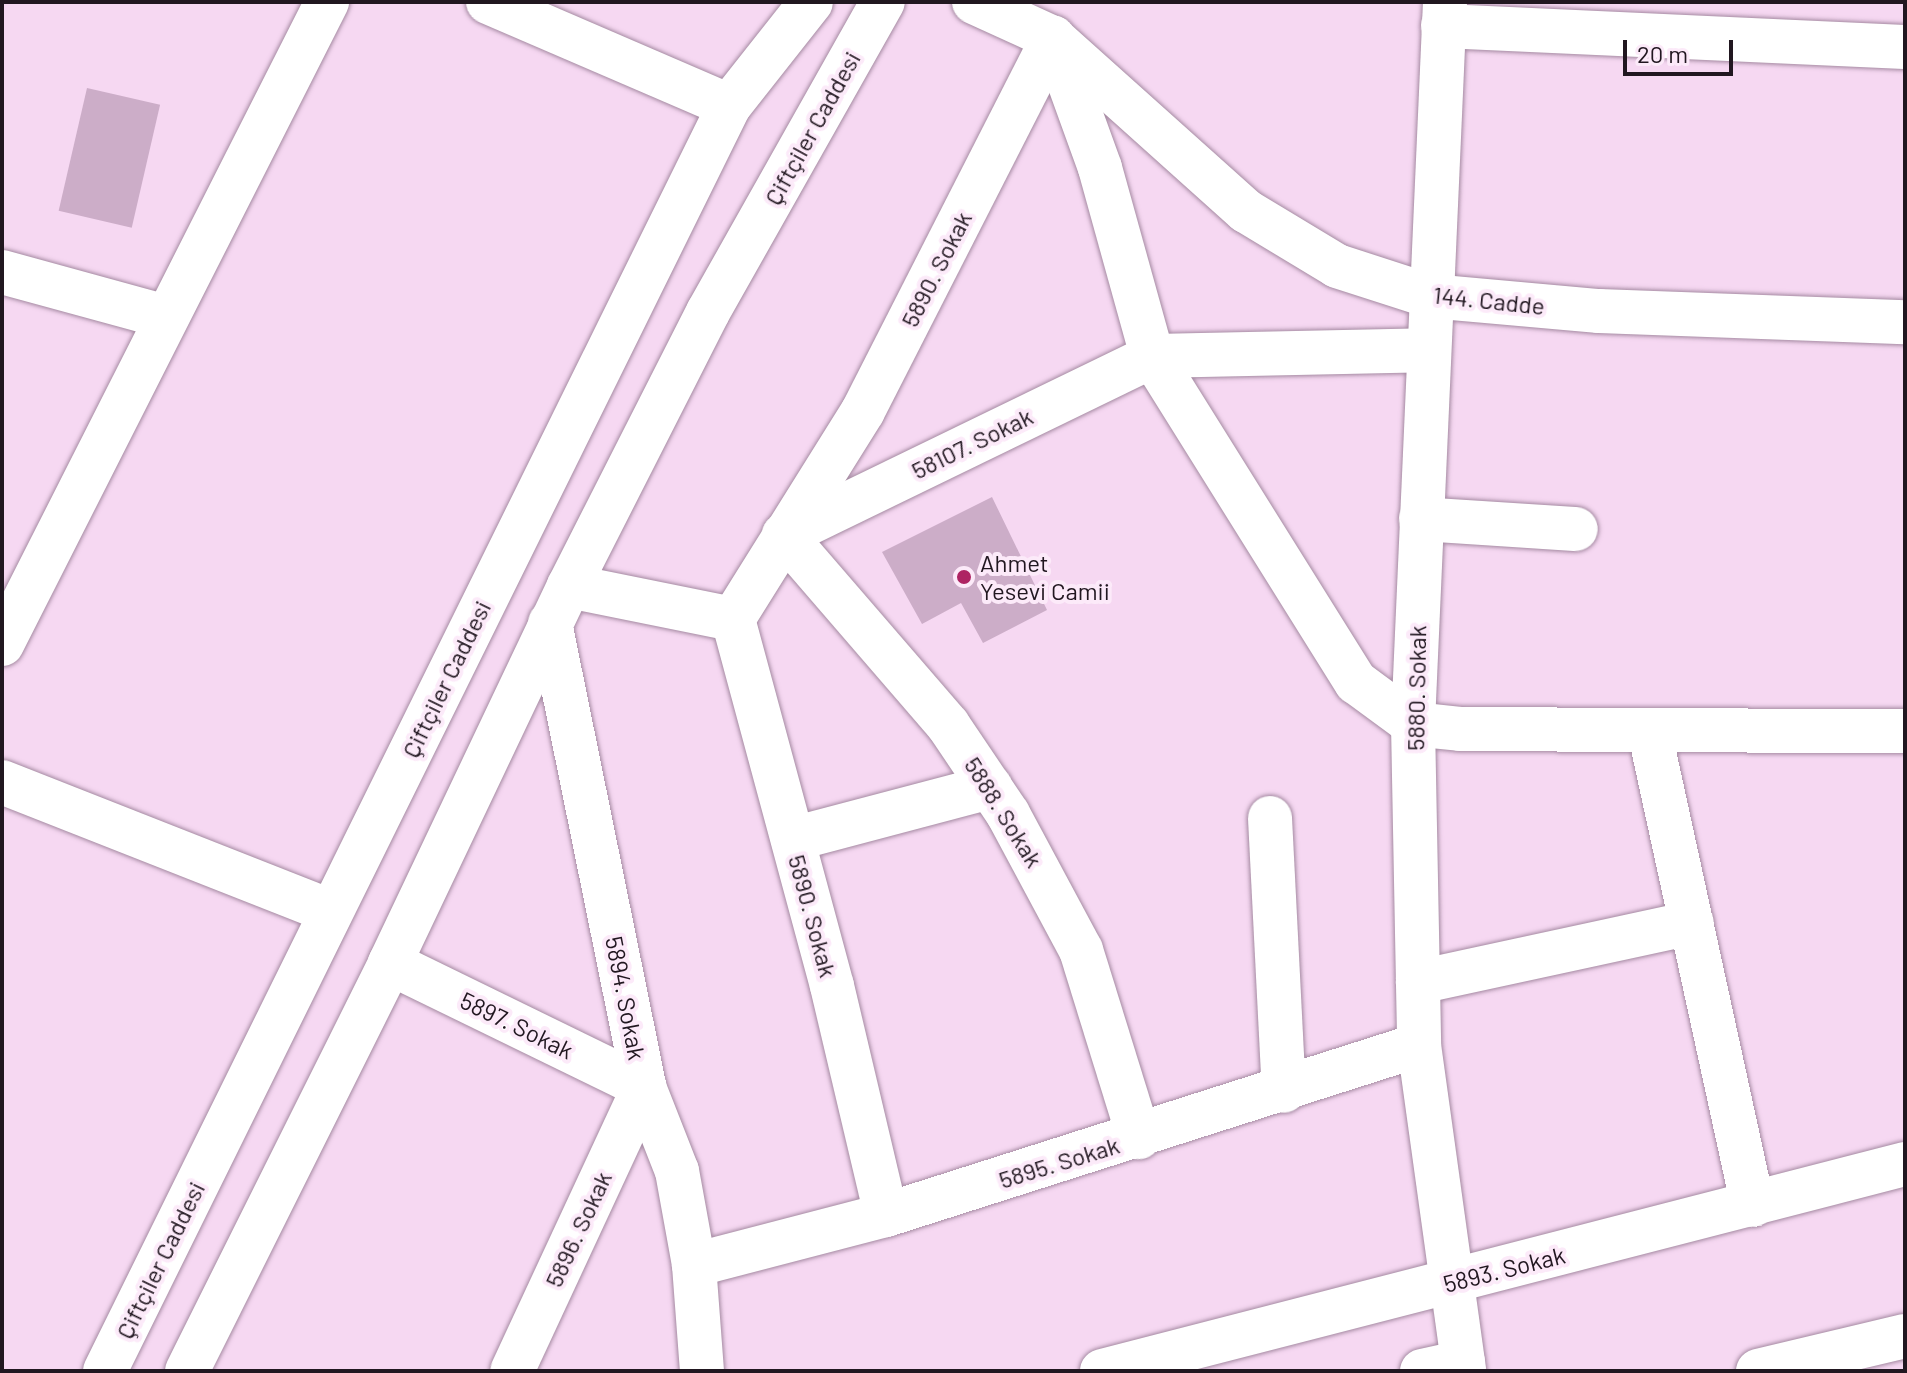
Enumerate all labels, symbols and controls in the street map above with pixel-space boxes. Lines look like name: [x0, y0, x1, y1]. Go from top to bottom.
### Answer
scale bar: [1627, 24, 1737, 74]
text: 20 m: [1637, 39, 1688, 68]
street label: Çiftçiler Caddesi: [758, 46, 866, 210]
street label: 5890. Sokak: [895, 207, 977, 331]
street label: 144. Cadde: [1432, 280, 1546, 320]
street label: 58107. Sokak: [907, 401, 1037, 485]
place label: Ahmet Yesevi Camii: [980, 549, 1110, 605]
marker: Ahmet Yesevi Camii: [955, 568, 973, 586]
street label: Çiftçiler Caddesi: [396, 596, 496, 762]
street label: 5880. Sokak: [1401, 625, 1431, 751]
street label: 5888. Sokak: [959, 752, 1049, 872]
street label: 5890. Sokak: [783, 852, 843, 980]
street label: 5894. Sokak: [600, 934, 652, 1062]
street label: 5897. Sokak: [456, 985, 578, 1065]
street label: 5895. Sokak: [995, 1130, 1123, 1194]
street label: 5896. Sokak: [539, 1167, 617, 1291]
street label: Çiftçiler Caddesi: [110, 1177, 210, 1343]
street label: 5893. Sokak: [1440, 1240, 1568, 1298]

